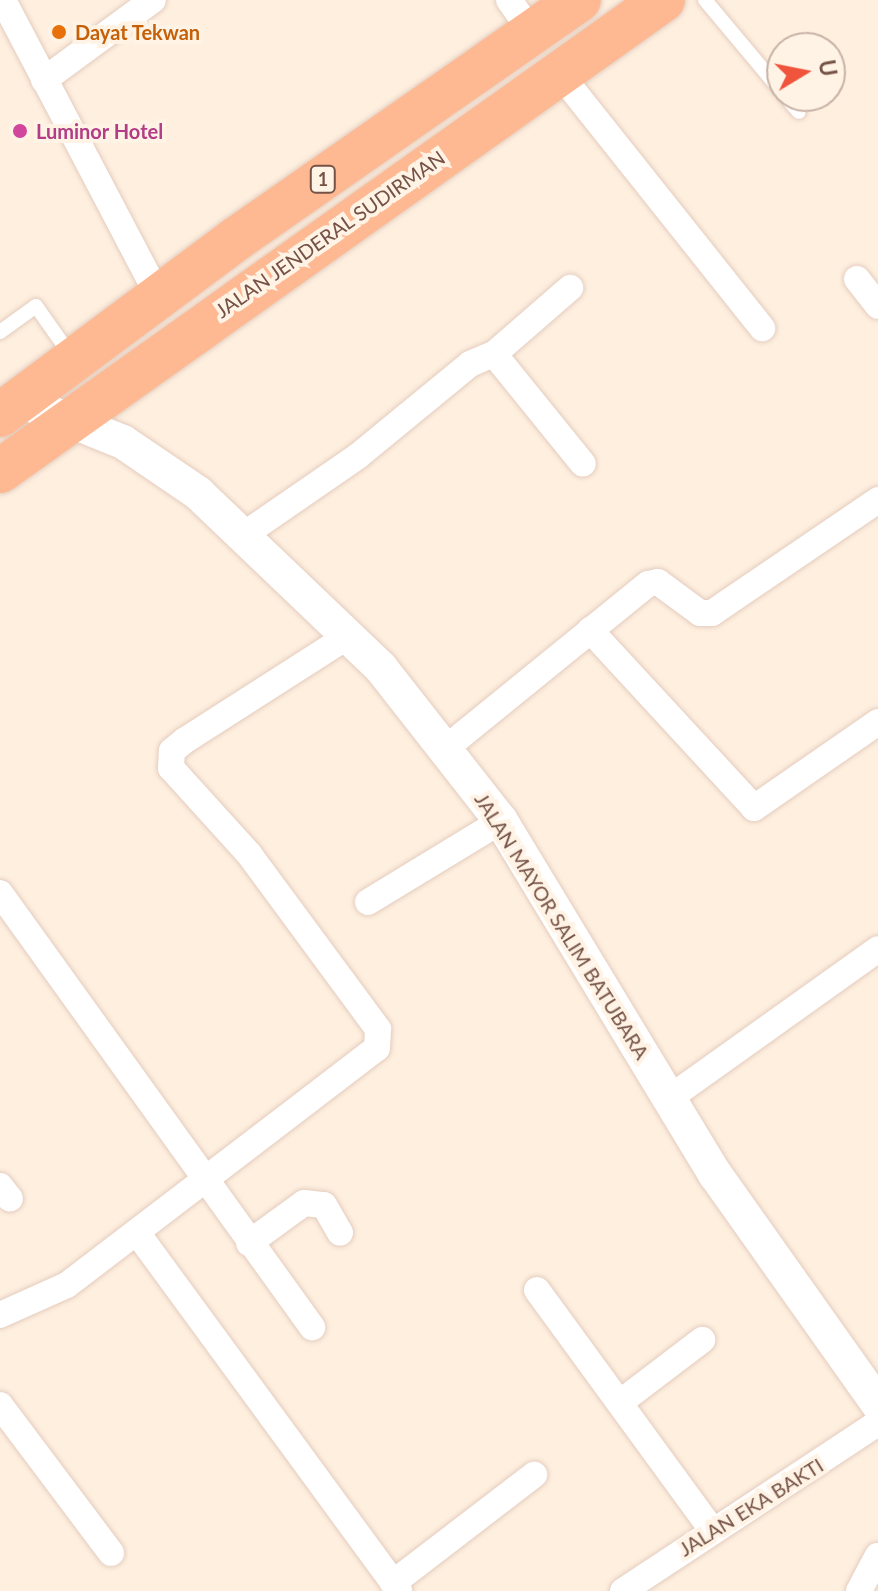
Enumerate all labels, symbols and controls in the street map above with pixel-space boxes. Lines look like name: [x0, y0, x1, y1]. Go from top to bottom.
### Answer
place label: Dayat Tekwan: [75, 20, 201, 44]
marker: Dayat Tekwan: [50, 23, 68, 41]
north arrow: [766, 32, 846, 112]
text: U: [813, 58, 843, 78]
place label: Luminor Hotel: [36, 119, 164, 143]
marker: Luminor Hotel: [11, 122, 29, 140]
street label: JALAN JENDERAL SUDIRMAN: [210, 145, 450, 323]
road number: 1: [309, 165, 337, 193]
street label: JALAN MAYOR SALIM BATUBARA: [470, 788, 654, 1064]
street label: JALAN EKA BAKTI: [674, 1453, 828, 1561]

